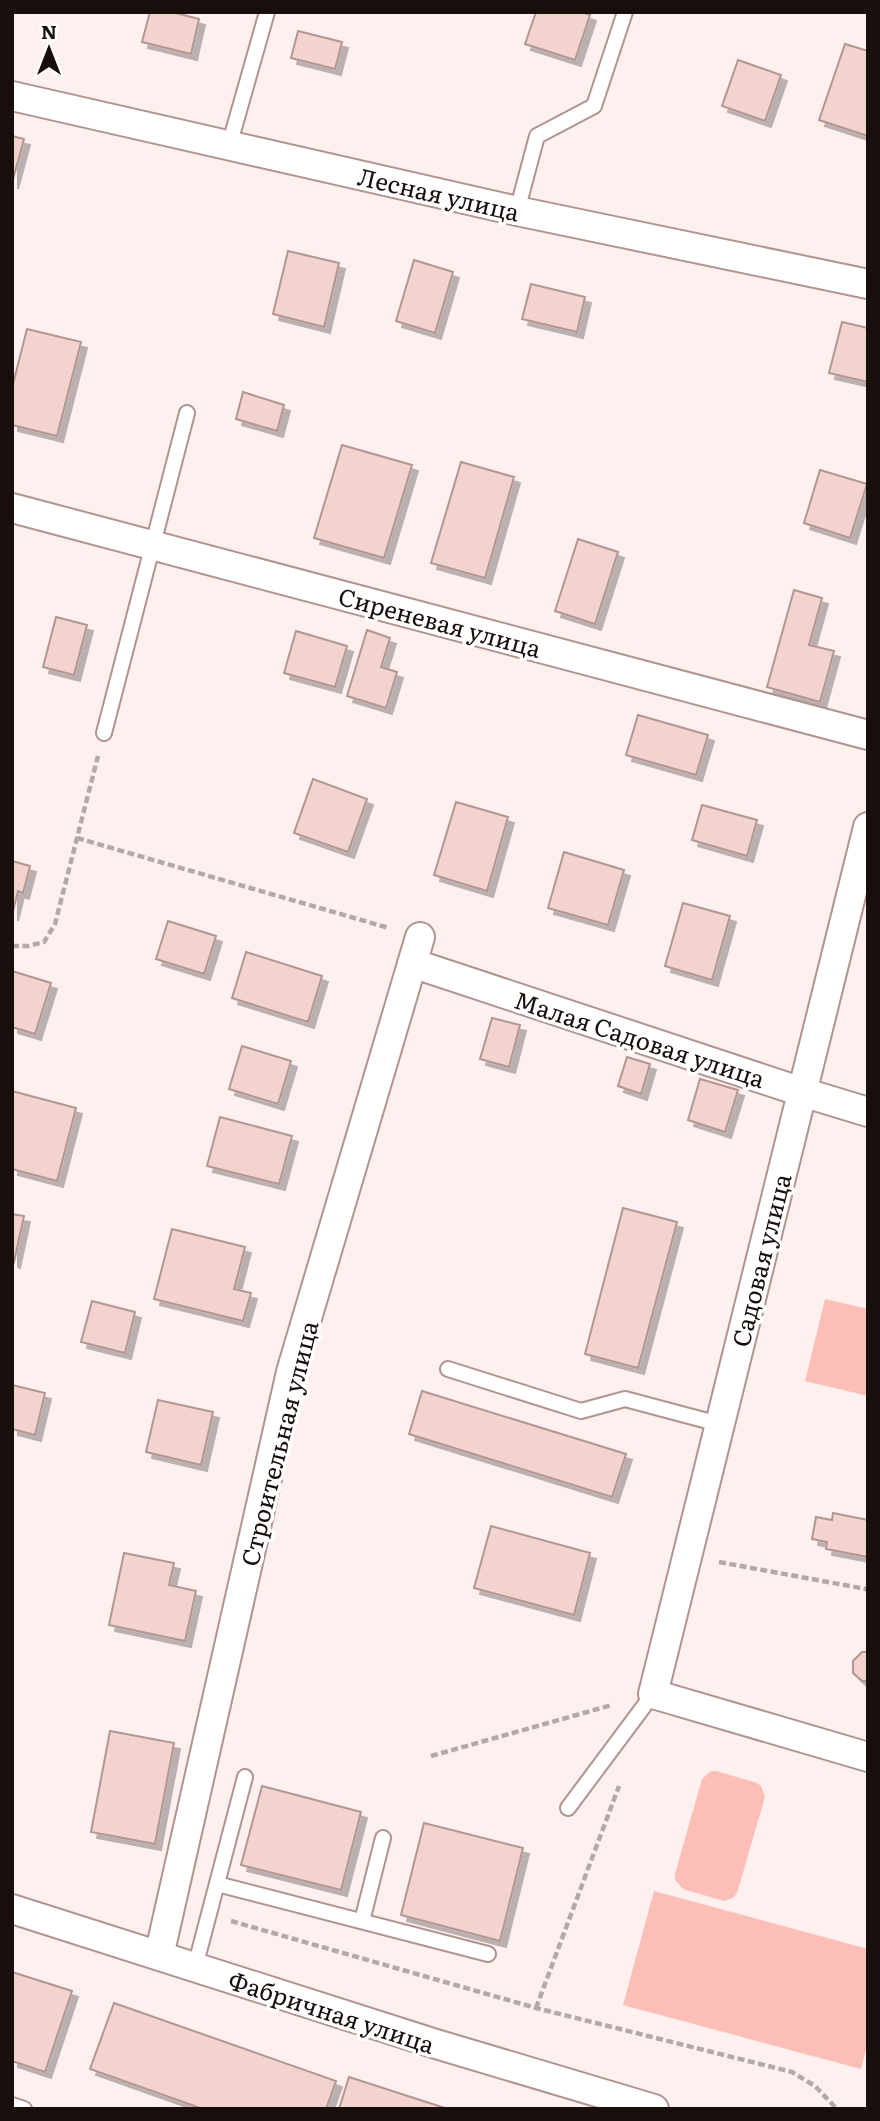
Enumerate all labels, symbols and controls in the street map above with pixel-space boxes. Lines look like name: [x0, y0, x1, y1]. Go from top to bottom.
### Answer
north arrow: [14, 14, 84, 84]
text: N: [41, 17, 57, 45]
street label: Лесная улица: [355, 157, 523, 229]
street label: Сиреневая улица: [335, 577, 545, 665]
street label: Малая Садовая улица: [510, 981, 770, 1095]
street label: Садовая улица: [722, 1170, 798, 1350]
street label: Строительная улица: [231, 1317, 325, 1569]
street label: Фабричная улица: [224, 1961, 440, 2061]

